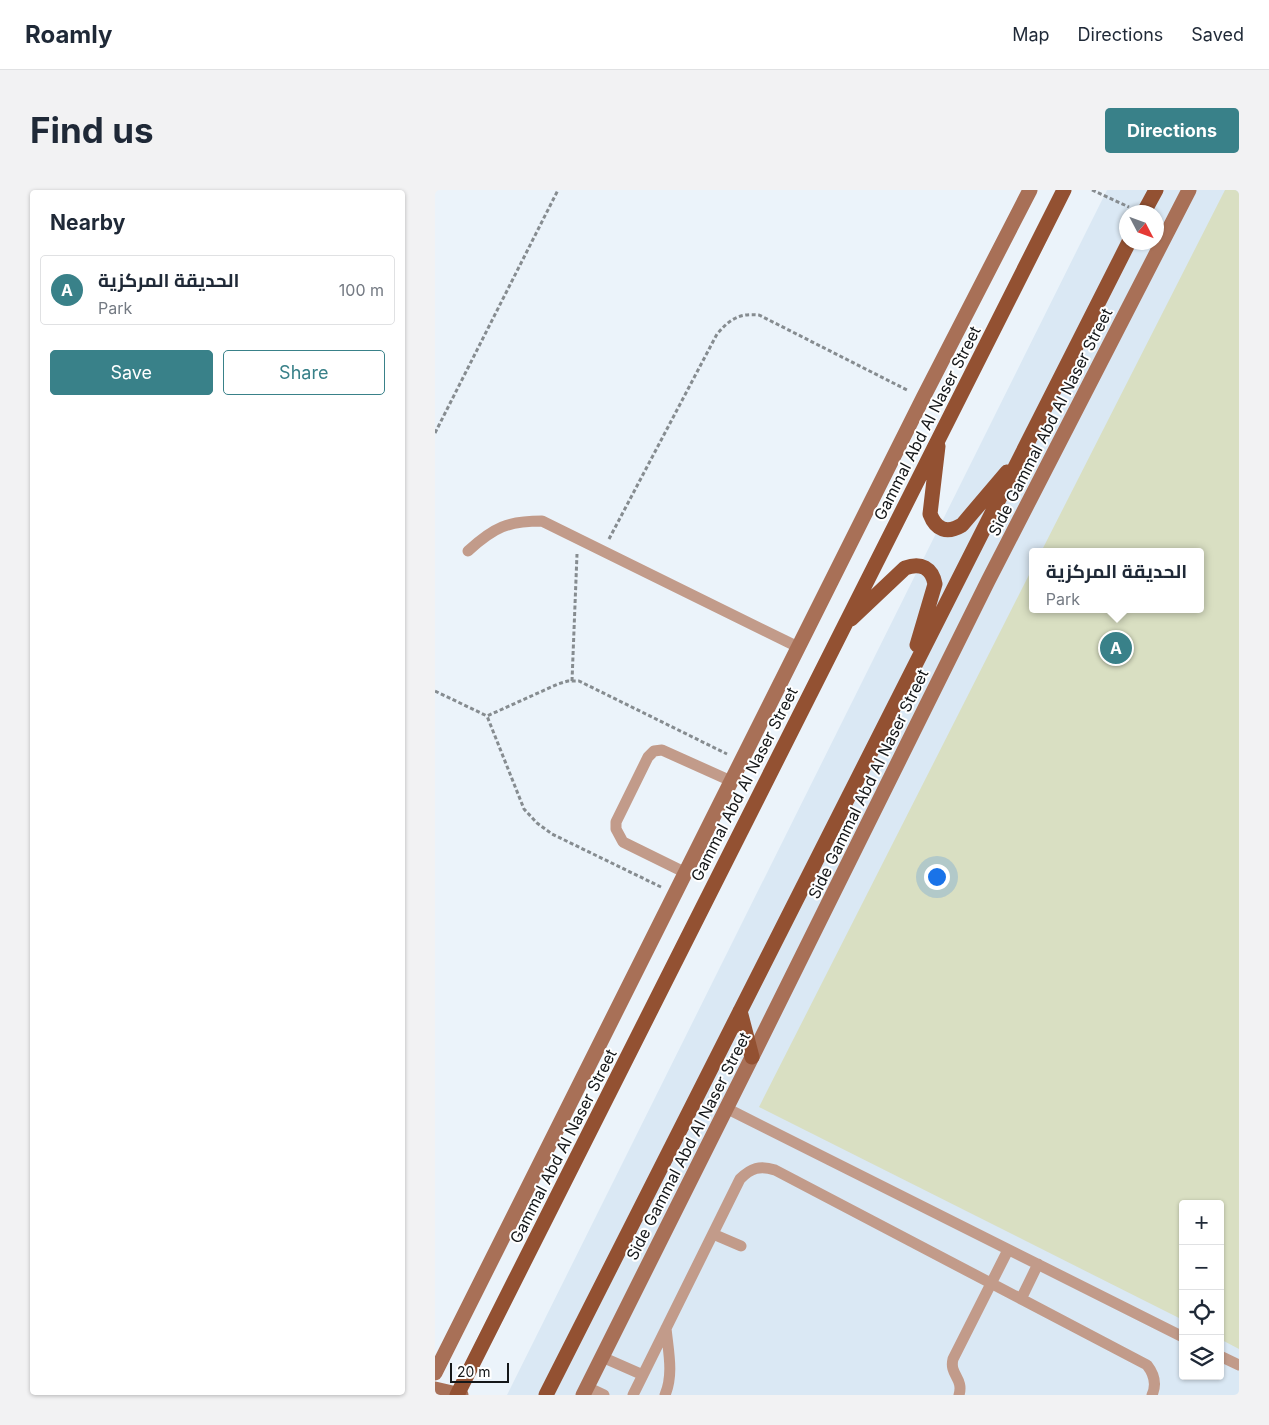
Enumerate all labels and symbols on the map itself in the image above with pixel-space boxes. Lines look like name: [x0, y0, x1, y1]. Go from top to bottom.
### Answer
north arrow: [1119, 205, 1164, 250]
street label: Side Gammal Abd Al Naser Street: [984, 305, 1116, 539]
street label: Gammal Abd Al Naser Street: [869, 323, 985, 523]
pin: A: [1100, 629, 1132, 667]
street label: Side Gammal Abd Al Naser Street: [804, 666, 932, 902]
street label: Gammal Abd Al Naser Street: [686, 684, 802, 884]
your location: [924, 864, 950, 890]
street label: Side Gammal Abd Al Naser Street: [622, 1029, 754, 1263]
street label: Gammal Abd Al Naser Street: [505, 1046, 621, 1246]
scale bar: [450, 1360, 509, 1383]

